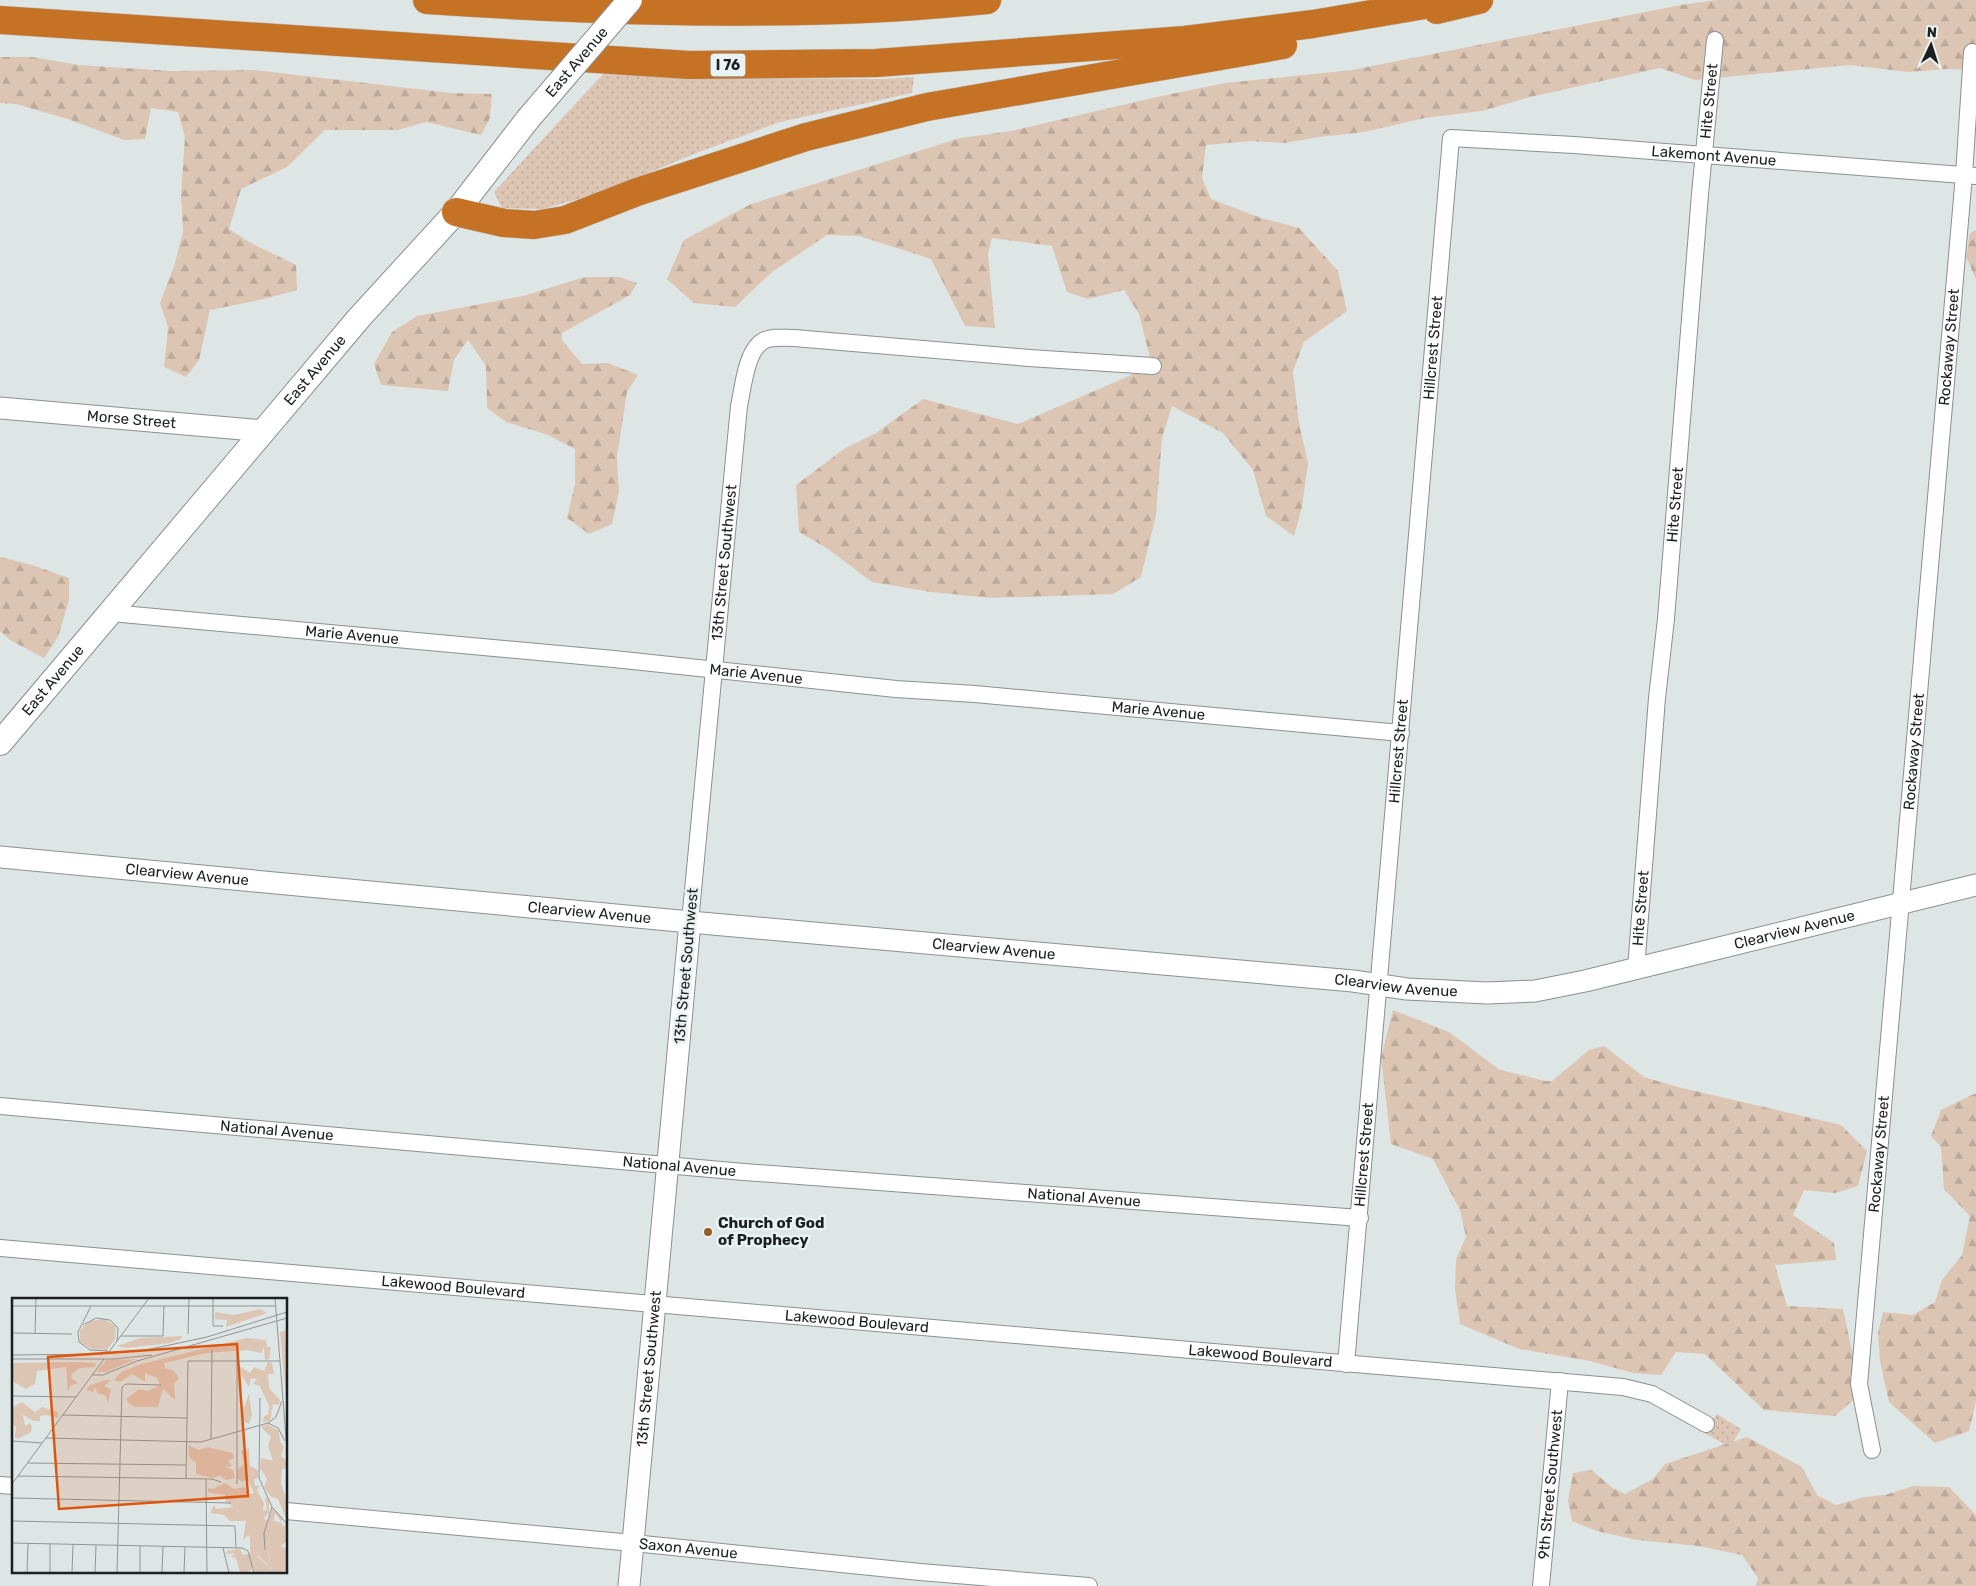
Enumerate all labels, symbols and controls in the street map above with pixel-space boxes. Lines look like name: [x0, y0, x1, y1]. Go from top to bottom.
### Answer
north arrow: [1906, 20, 1956, 70]
street label: East Avenue: [542, 23, 612, 101]
text: N: [1926, 24, 1937, 41]
road number: I 76: [710, 54, 746, 76]
street label: Hite Street: [1696, 62, 1722, 140]
street label: Lakemont Avenue: [1651, 142, 1777, 170]
street label: Rockaway Street: [1935, 288, 1963, 406]
street label: Hillcrest Street: [1420, 295, 1446, 401]
street label: East Avenue: [280, 331, 350, 409]
street label: Morse Street: [86, 407, 177, 432]
street label: Hite Street: [1663, 466, 1687, 543]
street label: 13th Street Southwest: [708, 484, 741, 642]
street label: Marie Avenue: [304, 622, 400, 648]
street label: East Avenue: [18, 641, 88, 719]
street label: Marie Avenue: [709, 660, 804, 688]
street label: Rockaway Street: [1900, 692, 1928, 811]
street label: Marie Avenue: [1111, 698, 1206, 724]
street label: Hillcrest Street: [1385, 698, 1412, 804]
street label: Clearview Avenue: [125, 860, 250, 889]
street label: Hite Street: [1629, 870, 1653, 947]
street label: 13th Street Southwest: [670, 887, 702, 1045]
street label: Clearview Avenue: [527, 898, 652, 927]
street label: Clearview Avenue: [1732, 906, 1857, 953]
street label: Clearview Avenue: [931, 935, 1056, 963]
street label: Clearview Avenue: [1334, 970, 1458, 1001]
street label: Rockaway Street: [1865, 1095, 1893, 1213]
street label: Hillcrest Street: [1350, 1102, 1377, 1208]
street label: National Avenue: [219, 1117, 334, 1145]
street label: National Avenue: [622, 1152, 737, 1180]
street label: National Avenue: [1027, 1184, 1141, 1211]
place label: Church of God of Prophecy: [718, 1214, 825, 1249]
marker: Church of God of Prophecy: [702, 1226, 714, 1238]
street label: Lakewood Boulevard: [381, 1272, 526, 1302]
street label: 13th Street Southwest: [633, 1290, 665, 1448]
inset map: [12, 1298, 288, 1574]
street label: Lakewood Boulevard: [784, 1306, 930, 1337]
street label: Lakewood Boulevard: [1188, 1341, 1333, 1371]
street label: 9th Street Southwest: [1535, 1409, 1566, 1560]
street label: Saxon Avenue: [638, 1535, 738, 1563]

